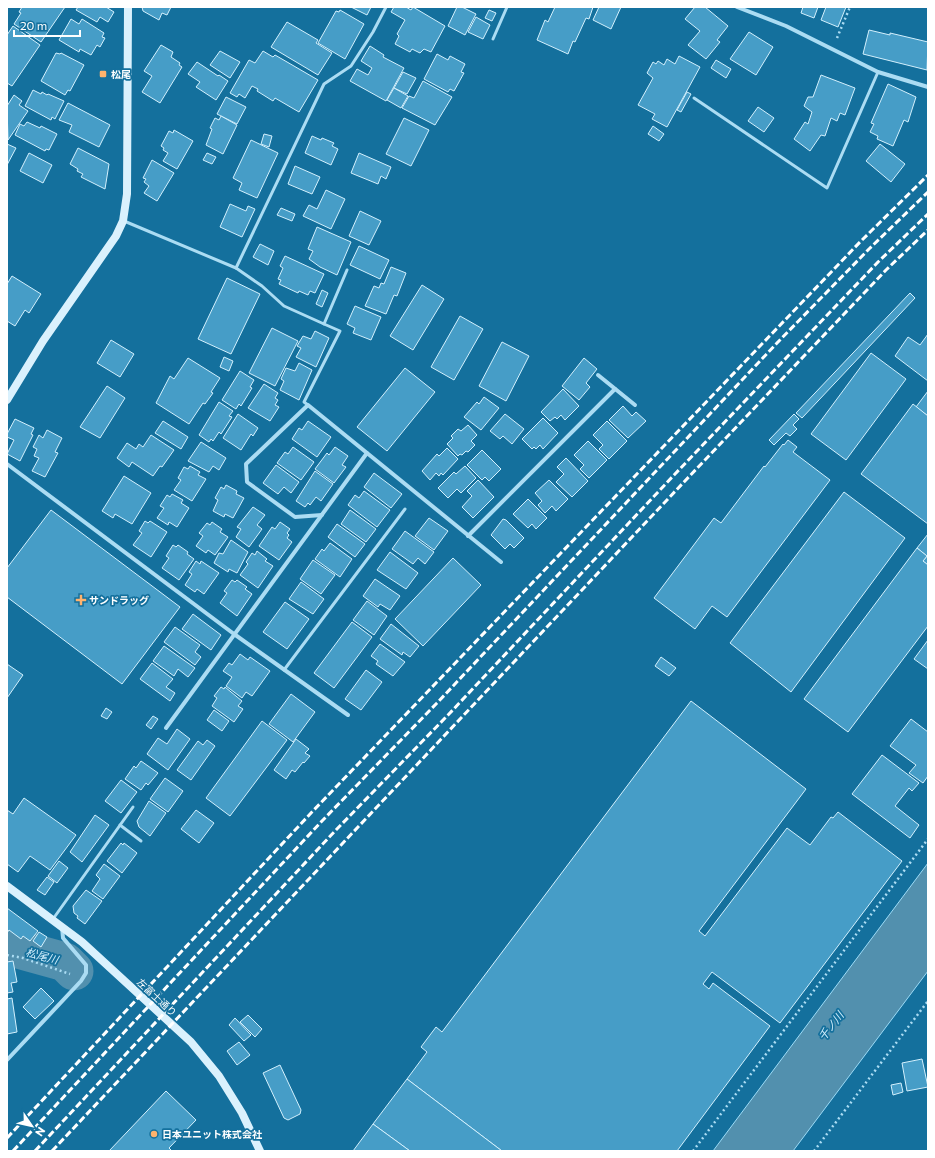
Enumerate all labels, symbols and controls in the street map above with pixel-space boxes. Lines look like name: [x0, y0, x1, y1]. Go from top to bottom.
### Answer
scale bar: [14, 12, 80, 38]
text: 20 m: [20, 18, 47, 32]
place label: 松尾: [111, 68, 131, 80]
marker: 松尾: [98, 69, 108, 79]
place label: サンドラッグ: [89, 594, 149, 606]
marker: サンドラッグ: [76, 595, 86, 605]
water label: 松尾川: [25, 945, 61, 966]
street label: 左富士通り: [135, 976, 179, 1018]
water label: 千ノ川: [815, 1008, 847, 1043]
north arrow: [12, 1106, 52, 1146]
text: N: [33, 1125, 48, 1139]
place label: 日本ユニット株式会社: [162, 1128, 263, 1140]
marker: 日本ユニット株式会社: [149, 1129, 159, 1139]

